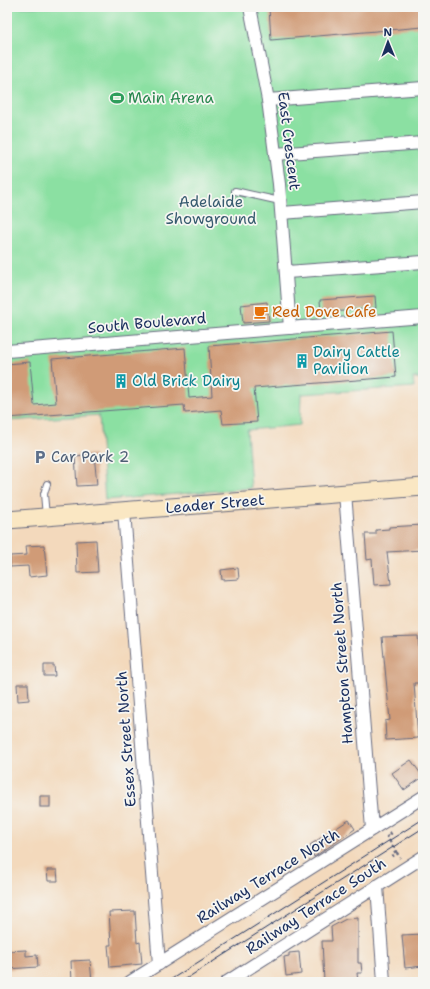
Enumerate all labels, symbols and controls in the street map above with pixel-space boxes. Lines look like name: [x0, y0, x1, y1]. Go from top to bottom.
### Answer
north arrow: [368, 22, 408, 62]
text: N: [383, 25, 393, 40]
place label: Main Arena: [128, 88, 214, 108]
sports icon: Main Arena: [109, 90, 125, 106]
street label: East Crescent: [273, 91, 305, 191]
park label: Adelaide Showground: [166, 192, 257, 229]
place label: Red Dove Cafe: [272, 302, 377, 322]
cafe icon: Red Dove Cafe: [253, 304, 269, 320]
street label: South Boulevard: [87, 308, 207, 338]
place label: Dairy Cattle Pavilion: [313, 342, 400, 379]
building icon: Dairy Cattle Pavilion: [294, 353, 310, 369]
place label: Old Brick Dairy: [132, 371, 240, 391]
building icon: Old Brick Dairy: [113, 373, 129, 389]
place label: Car Park 2: [51, 447, 129, 467]
parking icon: Car Park 2: [32, 449, 48, 465]
street label: Leader Street: [165, 490, 265, 518]
street label: Hampton Street North: [326, 581, 358, 745]
street label: Essex Street North: [111, 670, 141, 808]
street label: Railway Terrace North: [193, 824, 343, 928]
street label: Railway Terrace South: [242, 853, 390, 959]

